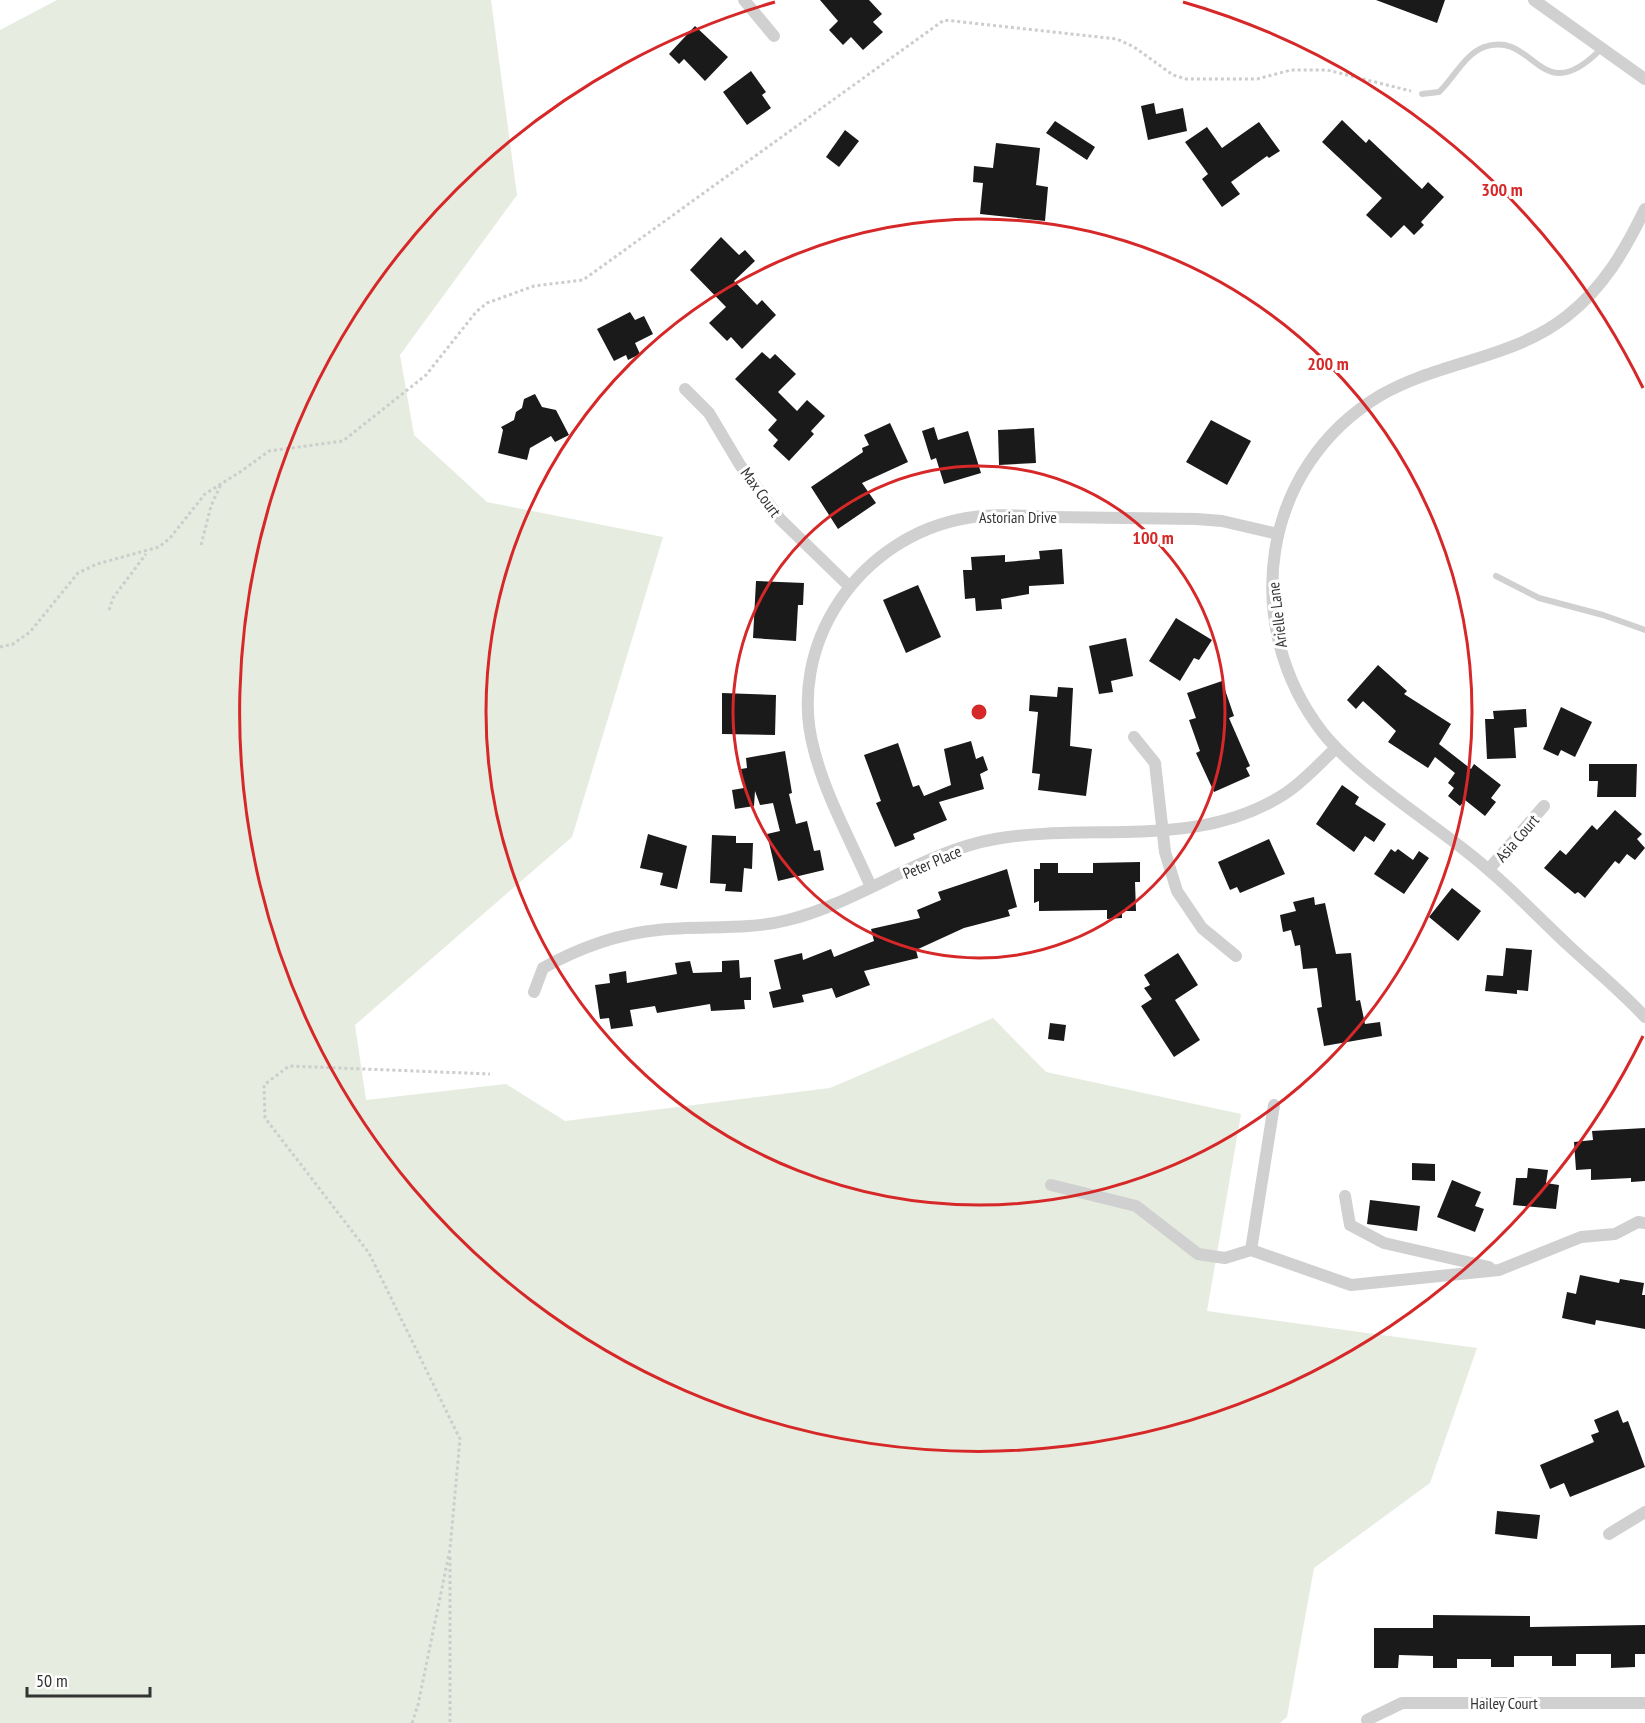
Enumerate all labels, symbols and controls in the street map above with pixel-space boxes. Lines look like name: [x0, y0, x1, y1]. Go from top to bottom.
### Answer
text: 300 m: [1481, 178, 1523, 201]
text: 200 m: [1307, 352, 1349, 375]
street label: Max Court: [736, 463, 786, 521]
street label: Astorian Drive: [979, 507, 1057, 527]
text: 100 m: [1132, 526, 1174, 549]
street label: Arielle Lane: [1263, 581, 1291, 649]
centre of rings: [969, 702, 989, 722]
street label: Asia Court: [1491, 810, 1543, 866]
street label: Peter Place: [900, 841, 964, 883]
scale bar: [27, 1660, 150, 1698]
text: 50 m: [36, 1669, 68, 1692]
street label: Hailey Court: [1470, 1693, 1538, 1713]

